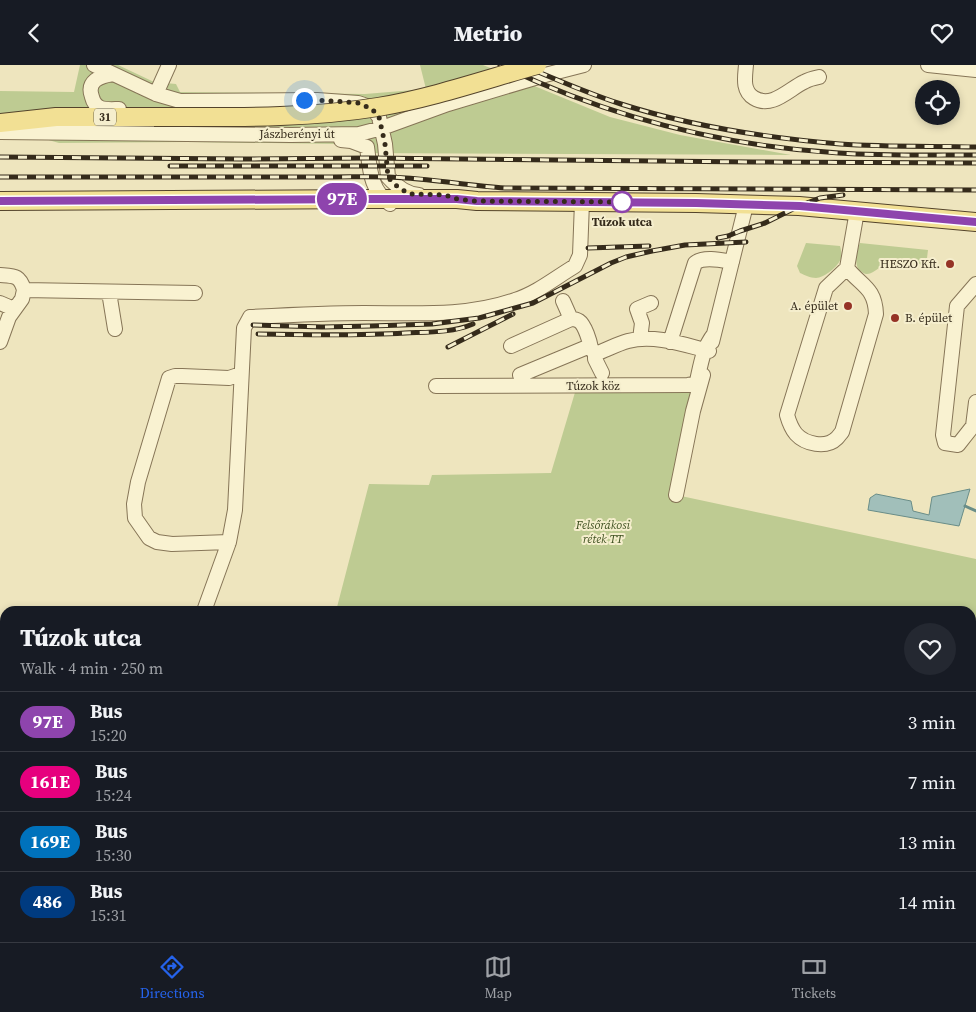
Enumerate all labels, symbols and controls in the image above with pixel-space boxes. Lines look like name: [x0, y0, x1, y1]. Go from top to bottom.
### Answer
text: Metrio: [454, 18, 522, 48]
icon: back: [20, 19, 48, 47]
icon: heart: [928, 19, 956, 47]
map controls: [915, 80, 960, 125]
button: locate: [915, 80, 960, 125]
your location: [292, 88, 317, 113]
road number: 31: [94, 109, 116, 126]
street label: Jászberényi út: [258, 126, 335, 142]
line badge: 97E: [313, 183, 371, 215]
text: 97E: [327, 186, 357, 211]
marker: Túzok utca: [611, 191, 633, 213]
place label: Túzok utca: [592, 214, 653, 230]
place label: HESZO Kft.: [880, 256, 940, 272]
marker: HESZO Kft.: [944, 258, 956, 270]
place label: A. épület: [790, 298, 838, 314]
marker: A. épület: [842, 300, 854, 312]
place label: B. épület: [905, 310, 952, 326]
marker: B. épület: [889, 312, 901, 324]
street label: Túzok köz: [566, 378, 620, 394]
park label: Felsőrákosi rétek TT: [575, 517, 630, 547]
text: Túzok utca: [20, 621, 142, 654]
button: heart: [904, 623, 956, 675]
text: Walk · 4 min · 250 m: [20, 657, 163, 679]
text: Bus: [90, 698, 122, 724]
text: 97E: [32, 709, 63, 734]
text: 3 min: [908, 709, 956, 735]
text: 15:20: [90, 724, 127, 746]
text: Bus: [95, 758, 127, 784]
text: 161E: [30, 769, 70, 794]
text: 7 min: [908, 769, 956, 795]
text: 15:24: [95, 784, 132, 806]
text: Bus: [95, 818, 127, 844]
text: 169E: [30, 829, 70, 854]
text: 13 min: [898, 829, 956, 855]
text: 15:30: [95, 844, 132, 866]
text: Bus: [90, 878, 122, 904]
text: 486: [33, 889, 62, 914]
text: 14 min: [898, 889, 956, 915]
text: 15:31: [90, 904, 127, 926]
tab: Directions: [140, 953, 205, 1003]
tab: Map: [484, 953, 512, 1003]
tab: Tickets: [792, 953, 836, 1003]

